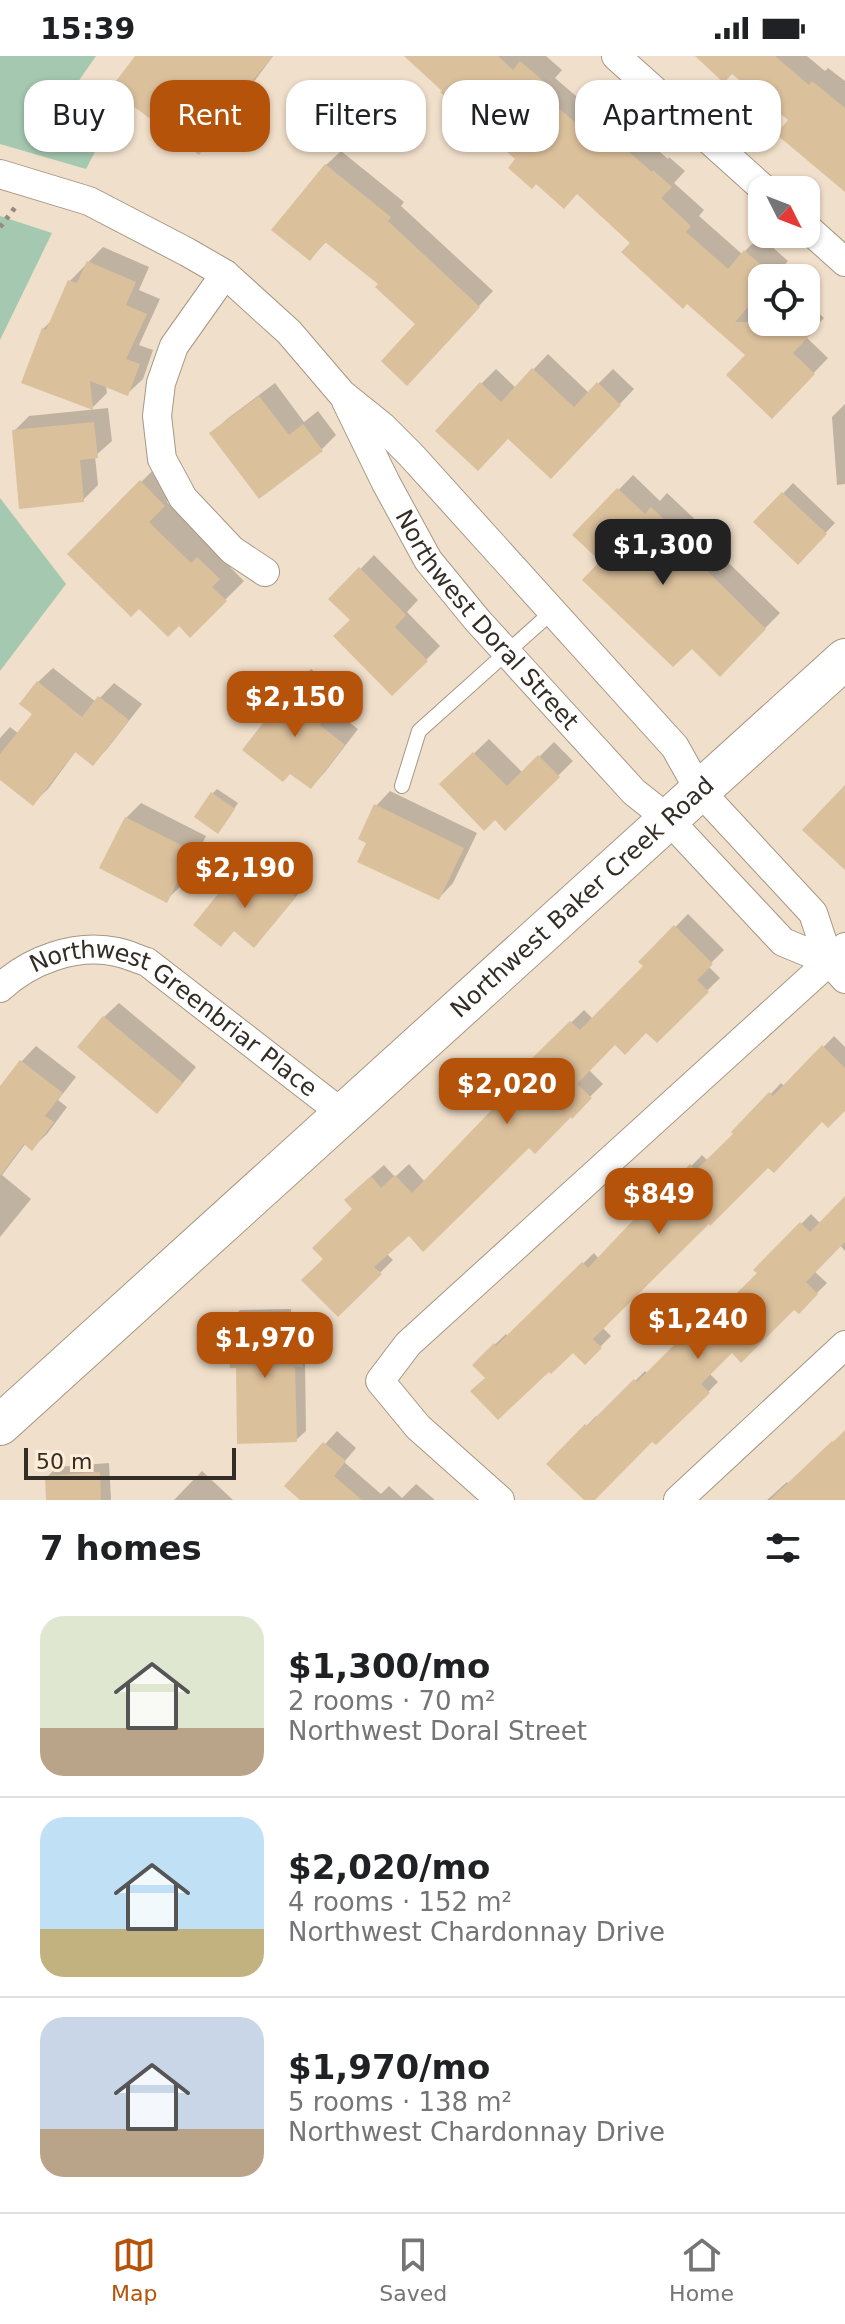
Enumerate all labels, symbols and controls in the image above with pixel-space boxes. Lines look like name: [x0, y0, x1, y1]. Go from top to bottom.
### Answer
text: 15:39: [40, 11, 136, 46]
chip: Buy: [24, 80, 134, 152]
chip: Rent: [150, 80, 270, 152]
chip: Filters: [286, 80, 426, 152]
chip: New: [442, 80, 559, 152]
chip: Apartment: [575, 80, 781, 152]
north arrow: [748, 176, 820, 248]
map controls: [748, 176, 820, 336]
button: locate: [748, 264, 820, 336]
street label: Northwest Doral Street: [389, 505, 584, 736]
pin: $1,300: [598, 519, 728, 587]
text: $1,300: [613, 530, 713, 560]
pin: $2,150: [230, 671, 360, 739]
text: $2,150: [245, 682, 345, 712]
street label: Northwest Baker Creek Road: [445, 771, 720, 1023]
pin: $2,190: [180, 842, 310, 910]
text: $2,190: [195, 853, 295, 883]
street label: Northwest Greenbriar Place: [25, 935, 323, 1103]
pin: $2,020: [442, 1058, 572, 1126]
text: $2,020: [457, 1069, 557, 1099]
pin: $849: [612, 1168, 706, 1236]
text: $849: [623, 1179, 695, 1209]
pin: $1,240: [633, 1293, 763, 1361]
text: $1,240: [648, 1304, 748, 1334]
pin: $1,970: [200, 1312, 330, 1380]
text: $1,970: [215, 1323, 315, 1353]
scale bar: [24, 1444, 236, 1480]
text: 50 m: [36, 1449, 92, 1474]
icon: filters: [761, 1526, 805, 1570]
text: 7 homes: [40, 1528, 202, 1568]
text: $1,300/mo: [288, 1646, 490, 1686]
icon: home: [104, 1648, 200, 1744]
text: 2 rooms · 70 m²: [288, 1686, 496, 1716]
text: Northwest Doral Street: [288, 1716, 587, 1746]
text: $2,020/mo: [288, 1847, 490, 1887]
icon: home: [104, 1849, 200, 1945]
text: 4 rooms · 152 m²: [288, 1887, 512, 1917]
text: Northwest Chardonnay Drive: [288, 1917, 665, 1947]
text: $1,970/mo: [288, 2047, 490, 2087]
icon: home: [104, 2049, 200, 2145]
text: 5 rooms · 138 m²: [288, 2087, 512, 2117]
text: Northwest Chardonnay Drive: [288, 2117, 665, 2147]
tab: Map: [111, 2233, 157, 2306]
tab: Saved: [379, 2233, 447, 2306]
tab: Home: [669, 2233, 734, 2306]

